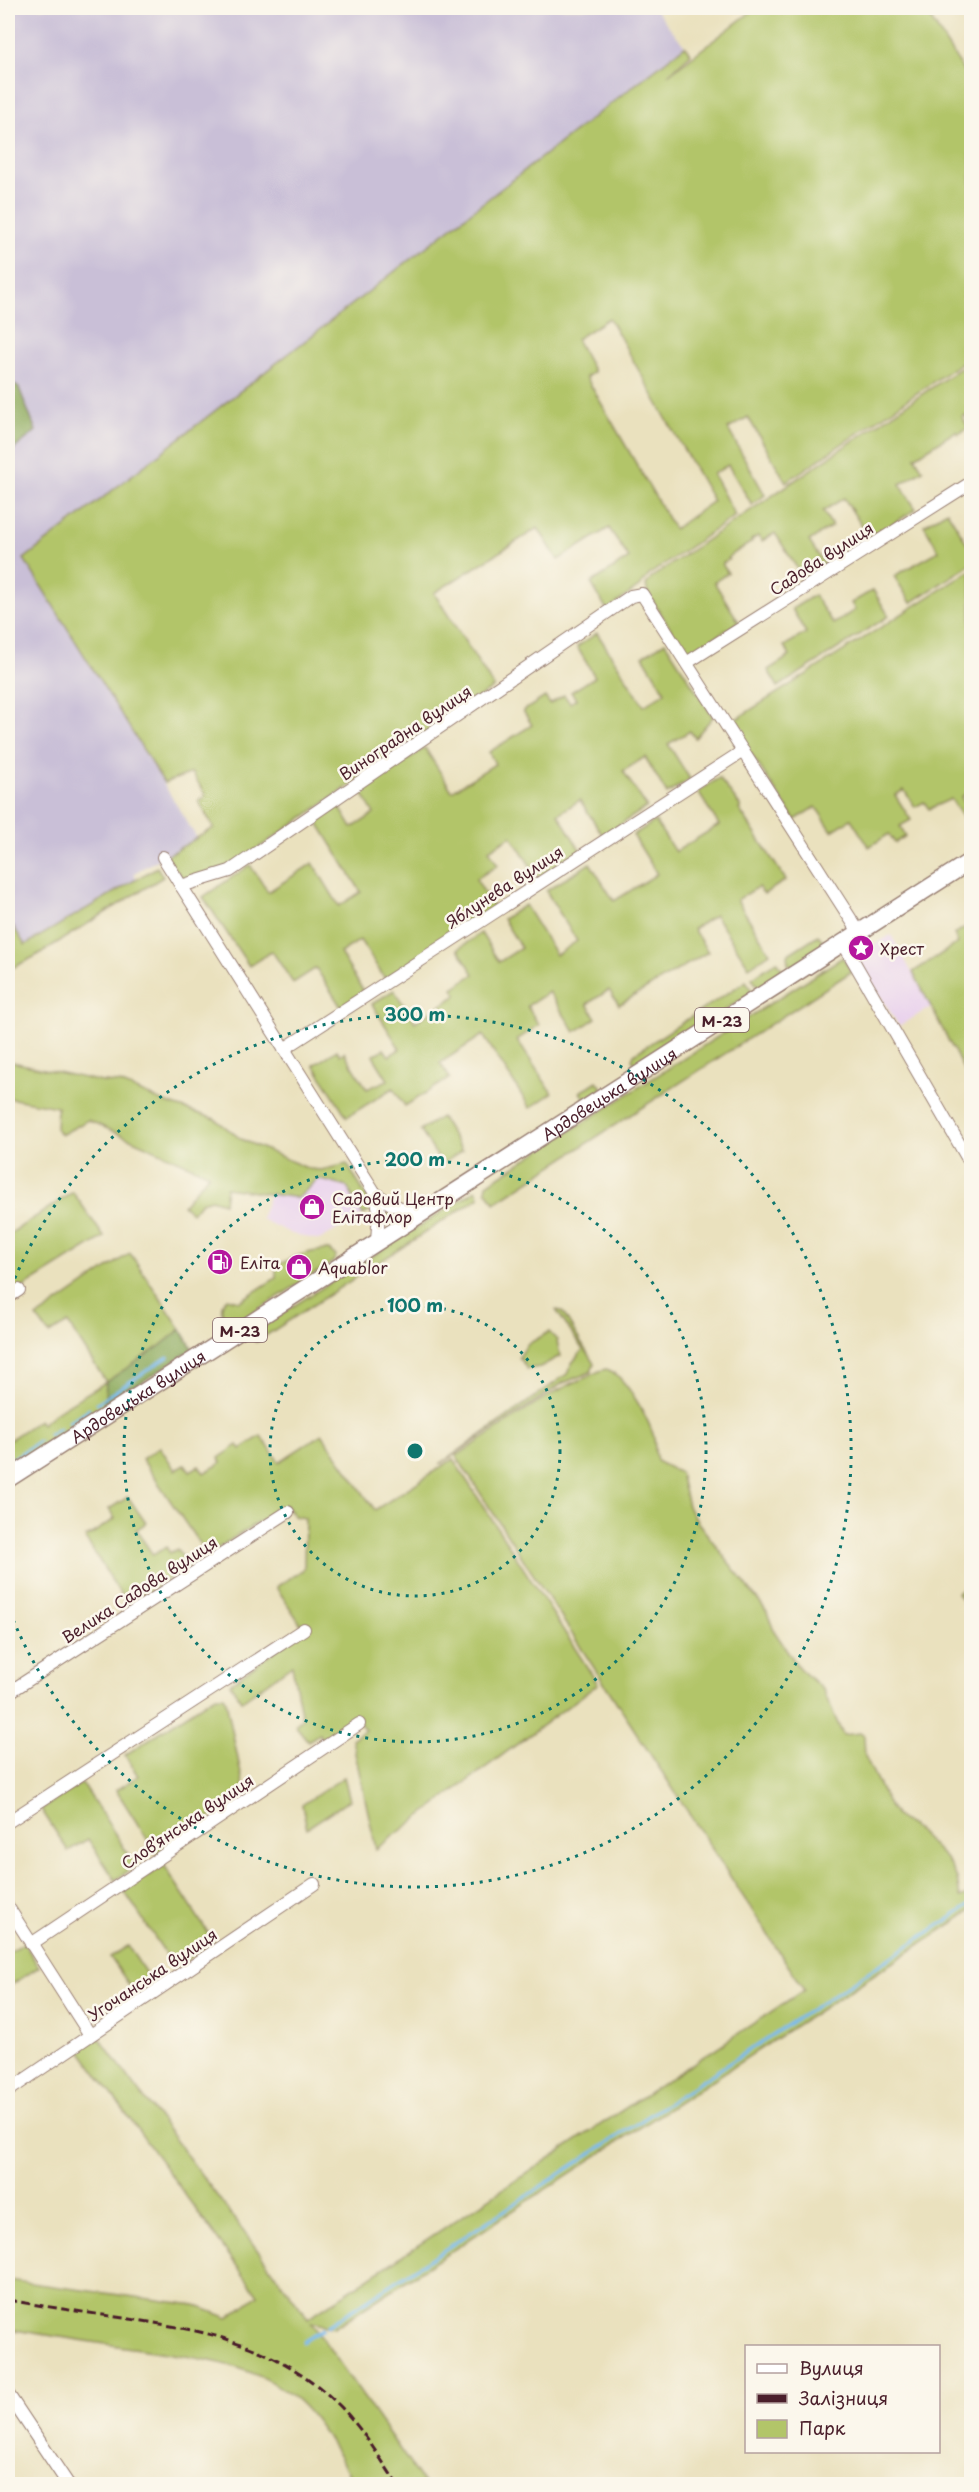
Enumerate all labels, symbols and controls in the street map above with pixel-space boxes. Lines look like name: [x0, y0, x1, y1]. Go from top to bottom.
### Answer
street label: Садова вулиця: [764, 515, 878, 601]
street label: Виноградна вулиця: [334, 679, 476, 785]
street label: Яблунева вулиця: [441, 839, 567, 933]
place icon: Хрест: [846, 933, 876, 963]
place label: Хрест: [880, 936, 924, 960]
text: 300 m: [385, 1000, 445, 1027]
road number: М-23: [695, 1008, 749, 1032]
street label: Ардовецька вулиця: [536, 1041, 681, 1146]
text: 200 m: [385, 1145, 445, 1172]
place label: Садовий Центр Елітафлор: [332, 1186, 454, 1228]
shop icon: Садовий Центр Елітафлор: [297, 1192, 327, 1222]
fuel station icon: Еліта: [205, 1247, 235, 1277]
place label: Еліта: [240, 1250, 280, 1274]
shop icon: Aquablor: [284, 1252, 314, 1282]
place label: Aquablor: [318, 1255, 388, 1279]
text: 100 m: [387, 1291, 443, 1318]
road number: М-23: [213, 1318, 267, 1342]
street label: Ардовецька вулиця: [65, 1343, 210, 1448]
centre of rings: [405, 1441, 425, 1461]
street label: Велика Садова вулиця: [56, 1530, 222, 1648]
street label: Словʼянська вулиця: [116, 1768, 258, 1874]
street label: Угочанська вулиця: [82, 1922, 222, 2026]
legend: [745, 2345, 940, 2453]
text: Вулиця: [799, 2354, 864, 2381]
text: Залізниця: [798, 2384, 888, 2411]
text: Парк: [799, 2414, 846, 2441]

